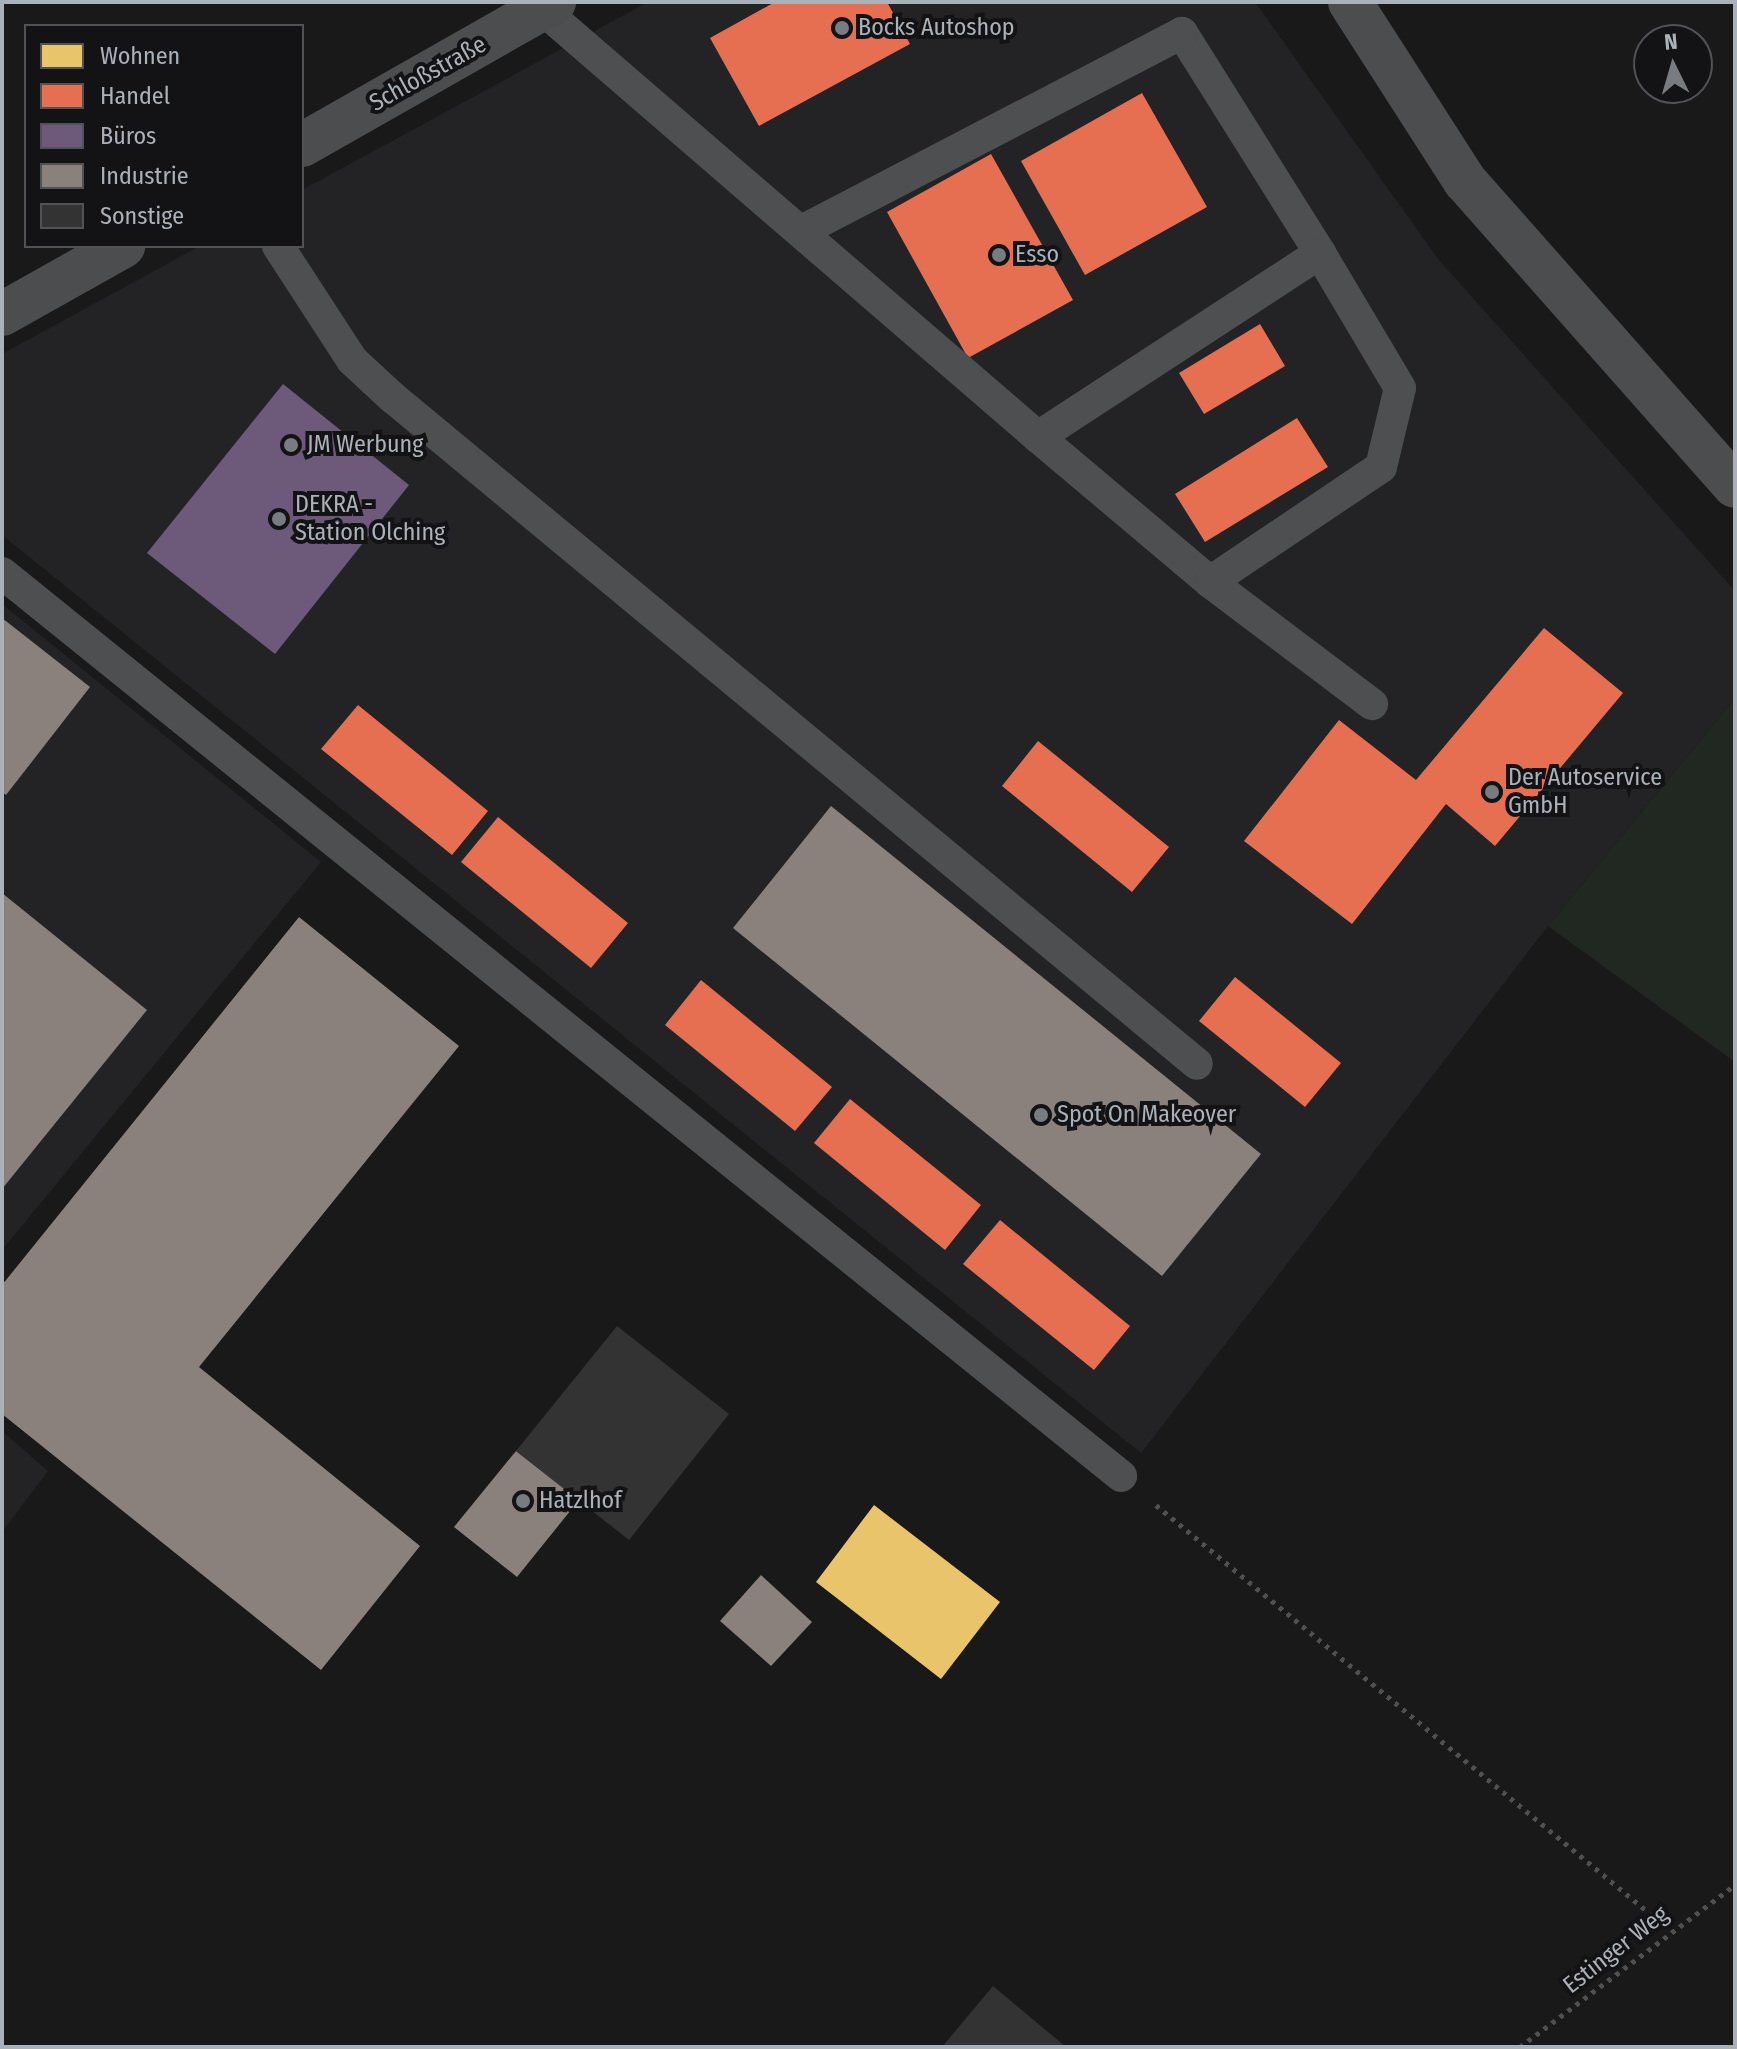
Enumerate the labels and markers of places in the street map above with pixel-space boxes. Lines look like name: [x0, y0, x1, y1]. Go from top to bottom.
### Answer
place label: Bocks Autoshop: [858, 14, 1015, 42]
marker: Bocks Autoshop: [833, 19, 851, 37]
place label: Esso: [1015, 241, 1059, 269]
marker: Esso: [990, 246, 1008, 264]
place label: JM Werbung: [307, 431, 423, 459]
marker: JM Werbung: [282, 436, 300, 454]
place label: DEKRA - Station Olching: [295, 491, 445, 547]
marker: DEKRA - Station Olching: [270, 510, 288, 528]
place label: Der Autoservice GmbH: [1508, 764, 1662, 820]
marker: Der Autoservice GmbH: [1483, 783, 1501, 801]
place label: Spot On Makeover: [1057, 1101, 1236, 1129]
marker: Spot On Makeover: [1032, 1106, 1050, 1124]
place label: Hatzlhof: [539, 1487, 622, 1515]
marker: Hatzlhof: [514, 1492, 532, 1510]

